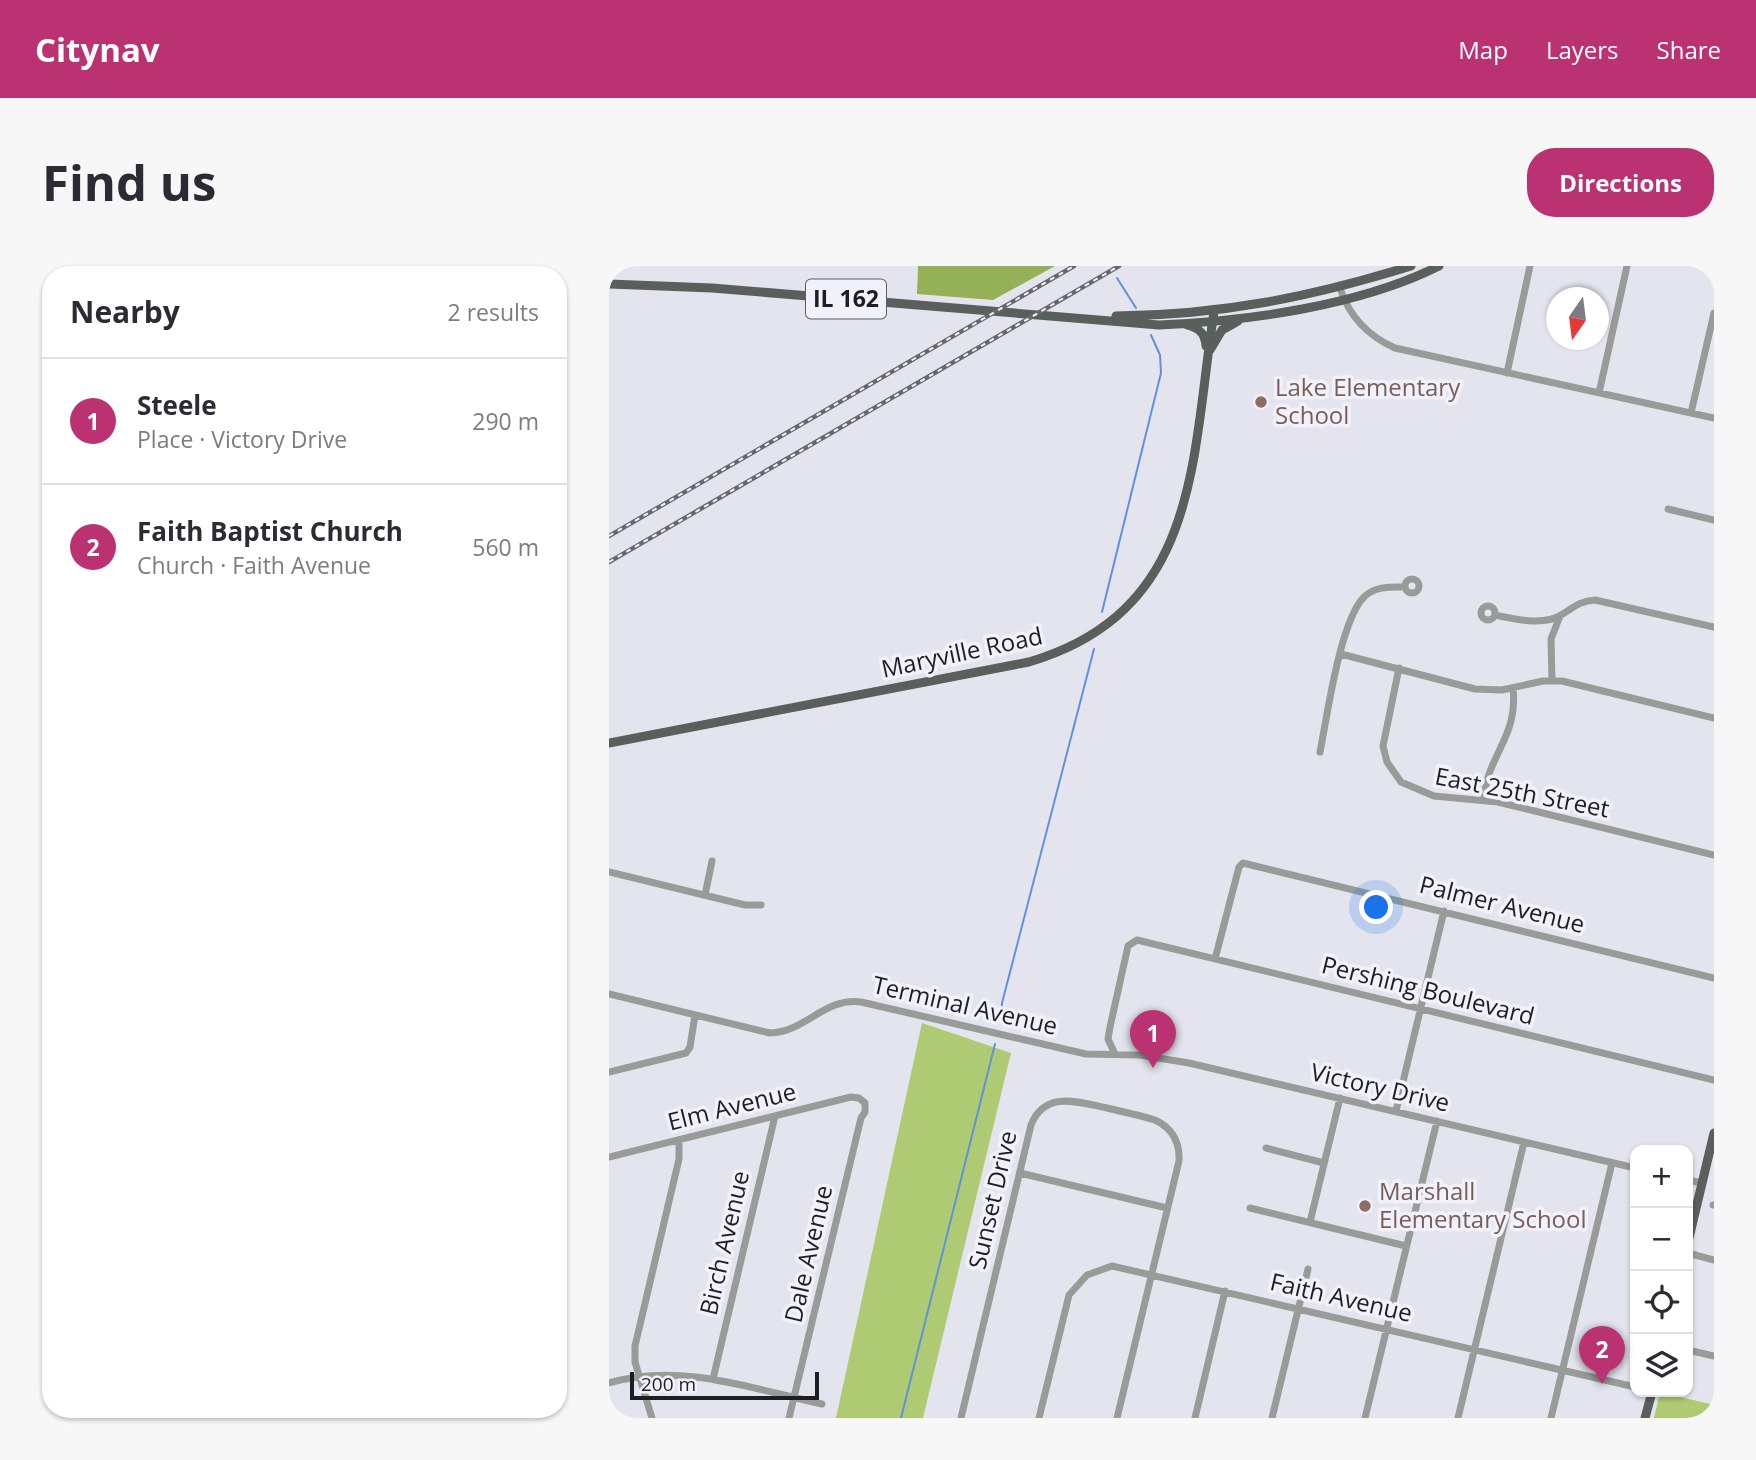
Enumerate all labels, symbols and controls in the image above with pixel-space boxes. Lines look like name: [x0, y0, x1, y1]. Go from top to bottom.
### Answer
text: Citynav: [35, 27, 160, 72]
text: Map: [1458, 33, 1508, 66]
text: Layers: [1546, 33, 1619, 66]
text: Share: [1657, 33, 1721, 66]
button: Directions: [1527, 148, 1714, 217]
text: Find us: [42, 149, 216, 215]
road number: IL 162: [806, 280, 886, 318]
north arrow: [1546, 287, 1609, 350]
text: Nearby: [70, 291, 180, 332]
text: 2 results: [448, 296, 539, 328]
place label: Lake Elementary School: [1275, 370, 1461, 431]
text: Steele: [137, 387, 217, 423]
marker: Lake Elementary School: [1253, 394, 1269, 410]
text: 1: [86, 405, 100, 437]
text: 290 m: [472, 405, 539, 437]
text: Place · Victory Drive: [137, 423, 347, 455]
text: Faith Baptist Church: [137, 513, 403, 549]
text: 2: [86, 531, 100, 563]
text: 560 m: [472, 531, 539, 563]
text: Church · Faith Avenue: [137, 549, 371, 581]
street label: Maryville Road: [878, 618, 1045, 685]
street label: East 25th Street: [1432, 758, 1612, 825]
street label: Palmer Avenue: [1416, 867, 1588, 940]
your location: [1359, 890, 1393, 924]
street label: Pershing Boulevard: [1319, 947, 1538, 1032]
street label: Terminal Avenue: [870, 967, 1061, 1042]
pin: 1: [1130, 1010, 1176, 1068]
street label: Victory Drive: [1308, 1055, 1453, 1119]
street label: Elm Avenue: [664, 1074, 799, 1137]
street label: Sunset Drive: [960, 1127, 1023, 1272]
map controls: [1630, 1145, 1693, 1397]
button: +: [1630, 1145, 1693, 1208]
street label: Birch Avenue: [691, 1167, 756, 1318]
place label: Marshall Elementary School: [1379, 1174, 1587, 1235]
street label: Dale Avenue: [776, 1182, 839, 1326]
marker: Marshall Elementary School: [1357, 1198, 1373, 1214]
button: −: [1630, 1208, 1693, 1271]
street label: Faith Avenue: [1267, 1264, 1416, 1329]
button: locate: [1630, 1271, 1693, 1334]
pin: 2: [1579, 1326, 1625, 1384]
button: layers: [1630, 1334, 1693, 1397]
scale bar: [630, 1369, 819, 1401]
text: 200 m: [641, 1371, 696, 1397]

